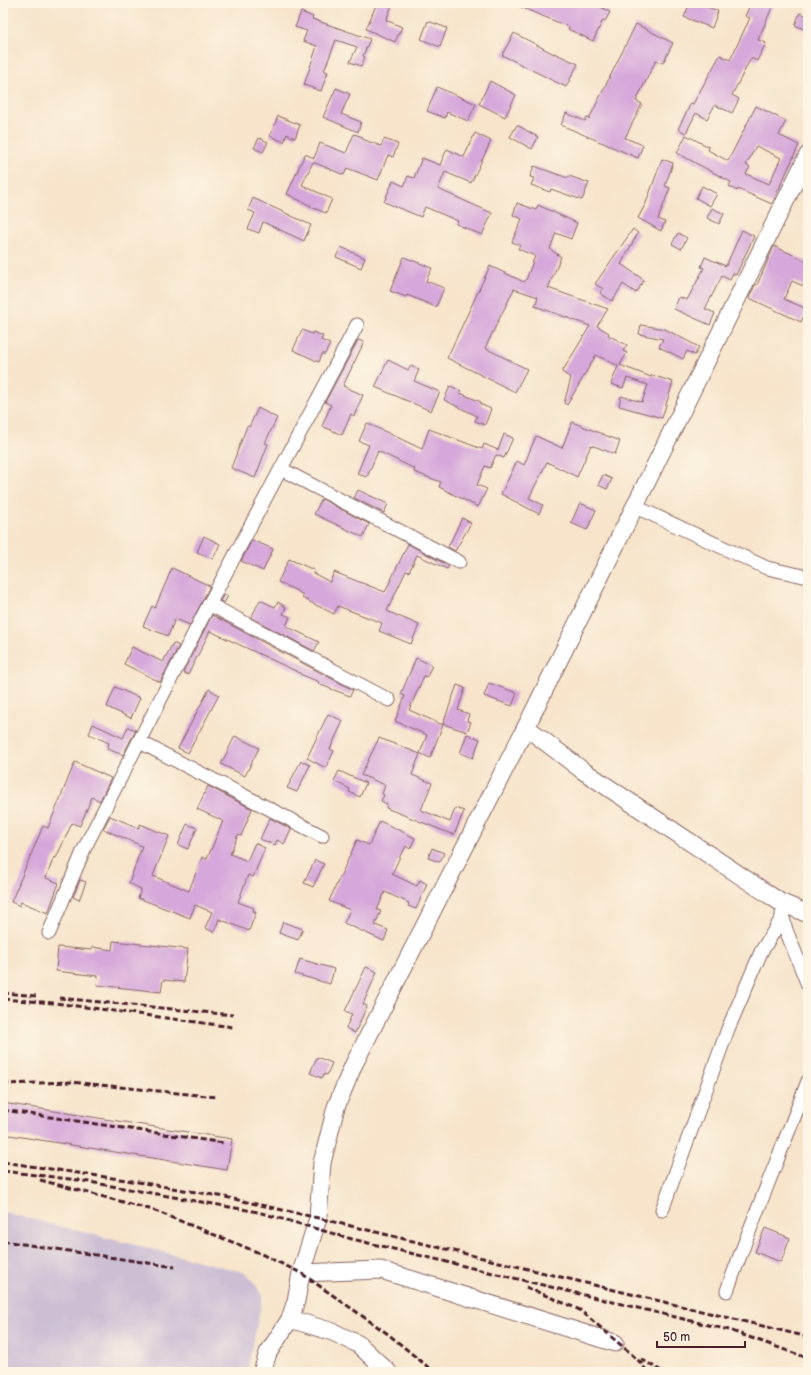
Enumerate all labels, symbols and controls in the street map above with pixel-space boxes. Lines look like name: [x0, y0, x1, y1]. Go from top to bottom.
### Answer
scale bar: [657, 1323, 745, 1349]
text: 50 m: [663, 1330, 690, 1345]

